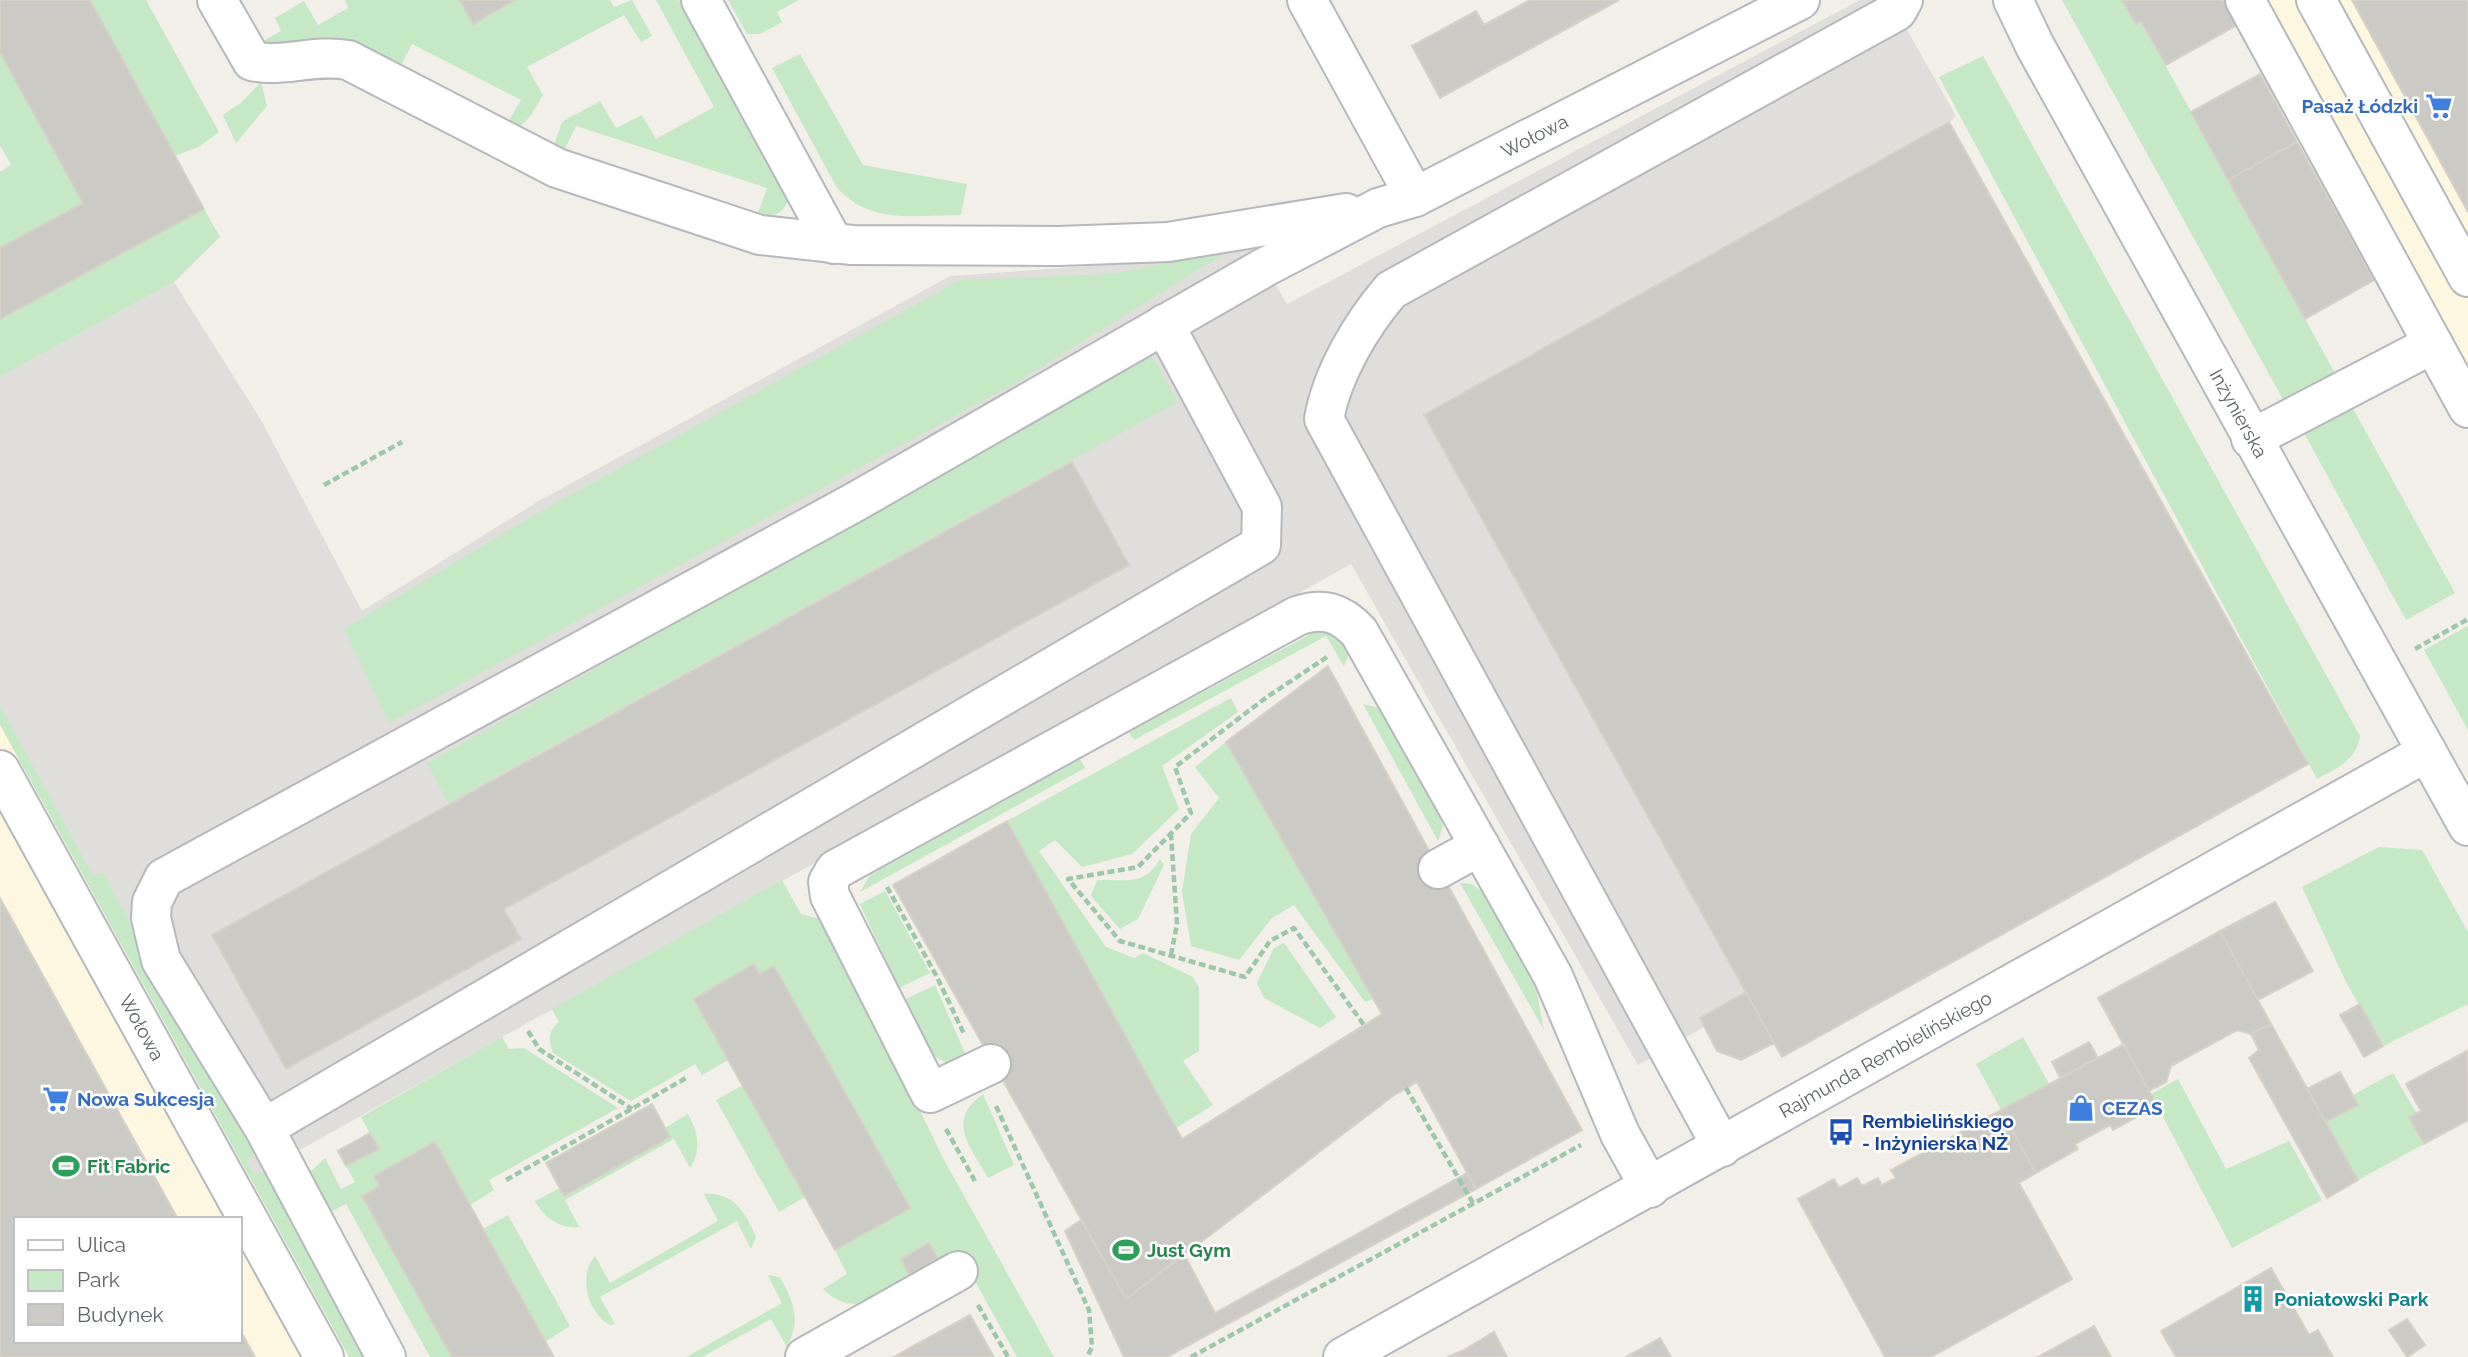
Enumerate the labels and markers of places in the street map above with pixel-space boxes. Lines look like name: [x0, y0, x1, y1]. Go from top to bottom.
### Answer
supermarket icon: Pasaż Łódzki: [2424, 91, 2454, 121]
place label: Pasaż Łódzki: [2301, 95, 2418, 117]
supermarket icon: Nowa Sukcesja: [41, 1084, 71, 1114]
place label: Nowa Sukcesja: [77, 1088, 214, 1110]
shop icon: CEZAS: [2066, 1093, 2096, 1123]
place label: CEZAS: [2102, 1097, 2163, 1119]
place label: Rembielińskiego - Inżynierska NŻ: [1862, 1110, 2014, 1154]
bus stop icon: Rembielińskiego - Inżynierska NŻ: [1826, 1117, 1856, 1147]
sports icon: Fit Fabric: [51, 1151, 81, 1181]
place label: Fit Fabric: [87, 1155, 171, 1177]
sports icon: Just Gym: [1111, 1235, 1141, 1265]
place label: Just Gym: [1147, 1239, 1231, 1261]
building icon: Poniatowski Park: [2238, 1284, 2268, 1314]
place label: Poniatowski Park: [2274, 1288, 2429, 1310]

